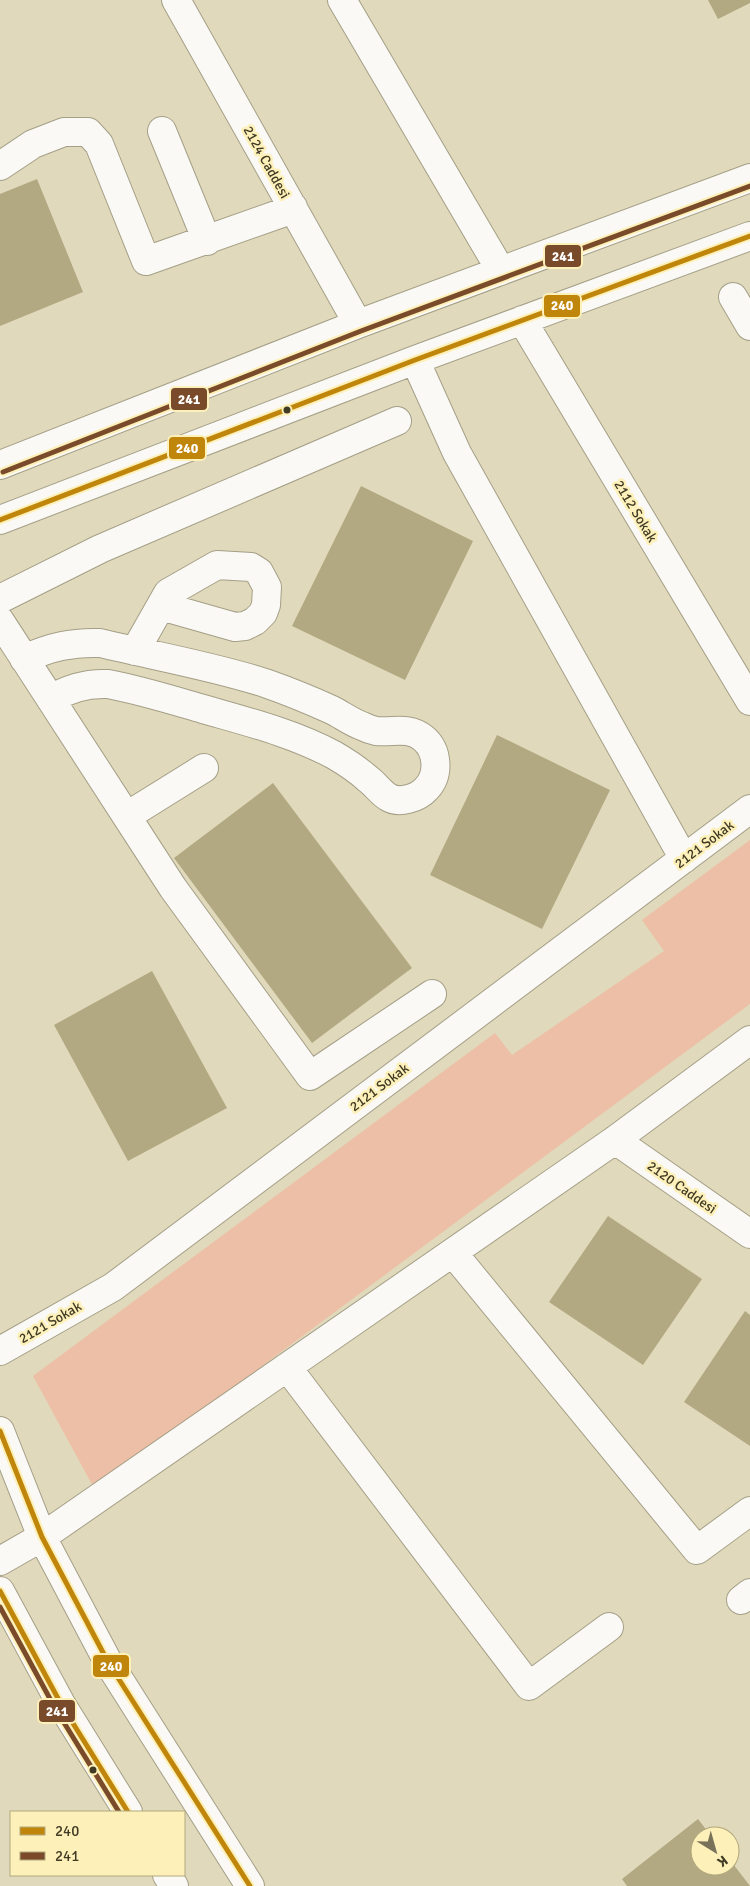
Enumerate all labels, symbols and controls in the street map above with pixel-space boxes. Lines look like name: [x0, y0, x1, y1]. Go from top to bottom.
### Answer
street label: 2124 Caddesi: [240, 123, 294, 202]
line badge: 241: [544, 244, 582, 268]
text: 241: [552, 248, 575, 265]
line badge: 240: [543, 294, 581, 318]
text: 240: [551, 297, 574, 314]
line badge: 241: [170, 387, 208, 411]
text: 241: [178, 391, 201, 408]
unlabelled marker: [282, 405, 292, 415]
line badge: 240: [168, 436, 206, 460]
text: 240: [176, 440, 199, 457]
street label: 2112 Sokak: [610, 477, 661, 545]
street label: 2121 Sokak: [671, 817, 737, 872]
street label: 2121 Sokak: [346, 1060, 412, 1115]
street label: 2120 Caddesi: [644, 1157, 720, 1217]
street label: 2121 Sokak: [16, 1298, 85, 1347]
line badge: 240: [92, 1654, 130, 1678]
text: 240: [100, 1658, 123, 1675]
line badge: 241: [38, 1699, 76, 1723]
text: 241: [46, 1703, 69, 1720]
unlabelled marker: [88, 1765, 98, 1775]
legend: [10, 1811, 185, 1876]
text: 240: [55, 1822, 79, 1840]
north arrow: [690, 1826, 740, 1876]
text: 241: [55, 1847, 79, 1865]
text: K: [714, 1852, 731, 1871]

